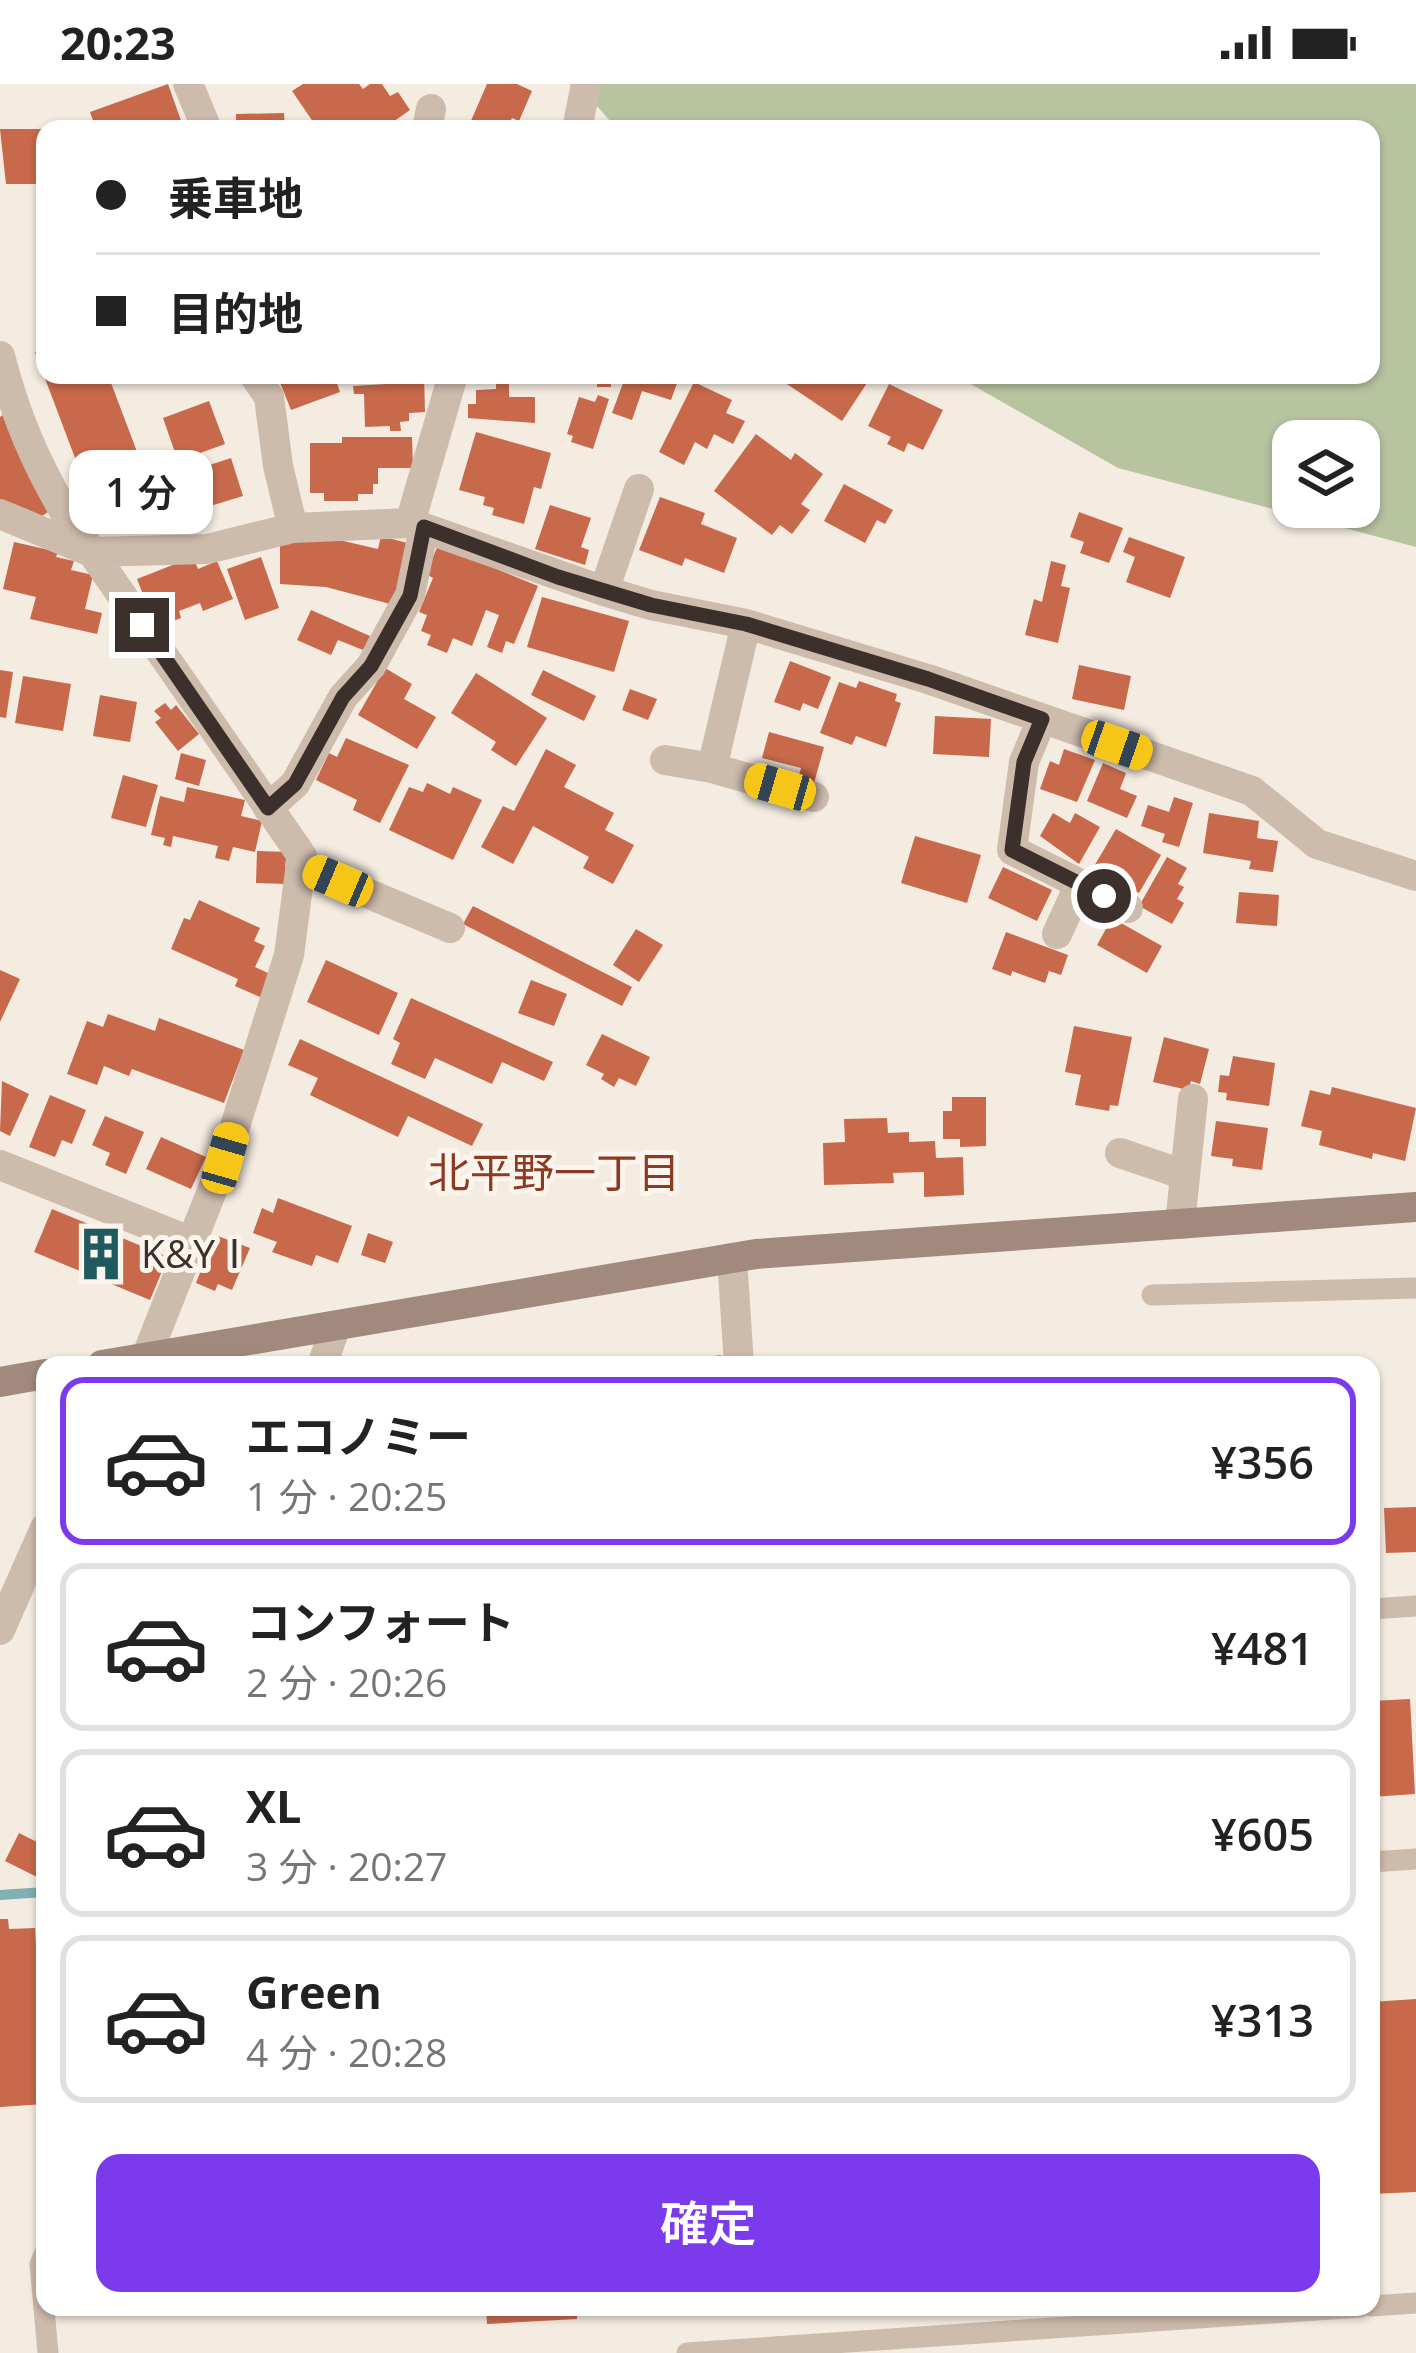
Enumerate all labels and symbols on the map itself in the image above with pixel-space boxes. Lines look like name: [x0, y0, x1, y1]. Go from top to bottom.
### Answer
callout: 1 分: [70, 451, 214, 535]
route end: [115, 598, 169, 652]
car: [1077, 716, 1157, 774]
car: [740, 760, 820, 814]
car: [298, 850, 378, 912]
route start: [1077, 869, 1131, 923]
car: [198, 1118, 252, 1198]
district label: 北平野一丁目: [428, 1143, 680, 1200]
building icon: K&YⅠ: [72, 1225, 130, 1283]
place label: K&YⅠ: [141, 1226, 254, 1279]

